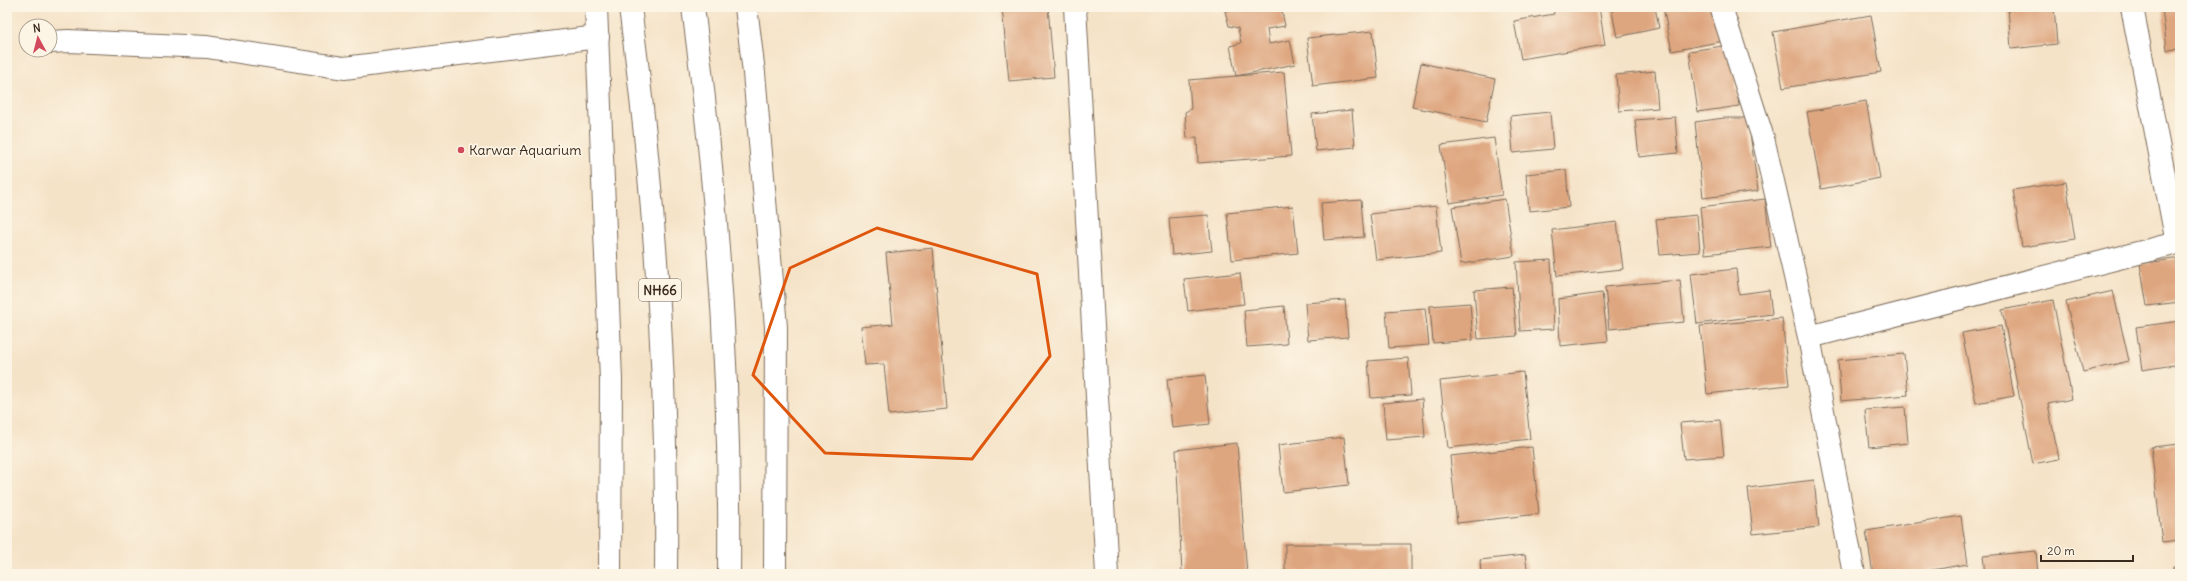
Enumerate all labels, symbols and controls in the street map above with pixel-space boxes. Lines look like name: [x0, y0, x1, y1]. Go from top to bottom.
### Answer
north arrow: [18, 18, 58, 58]
text: N: [32, 21, 41, 35]
place label: Karwar Aquarium: [469, 141, 581, 159]
marker: Karwar Aquarium: [456, 145, 466, 155]
road number: NH66: [639, 279, 681, 301]
scale bar: [2041, 537, 2133, 563]
text: 20 m: [2047, 543, 2075, 558]

